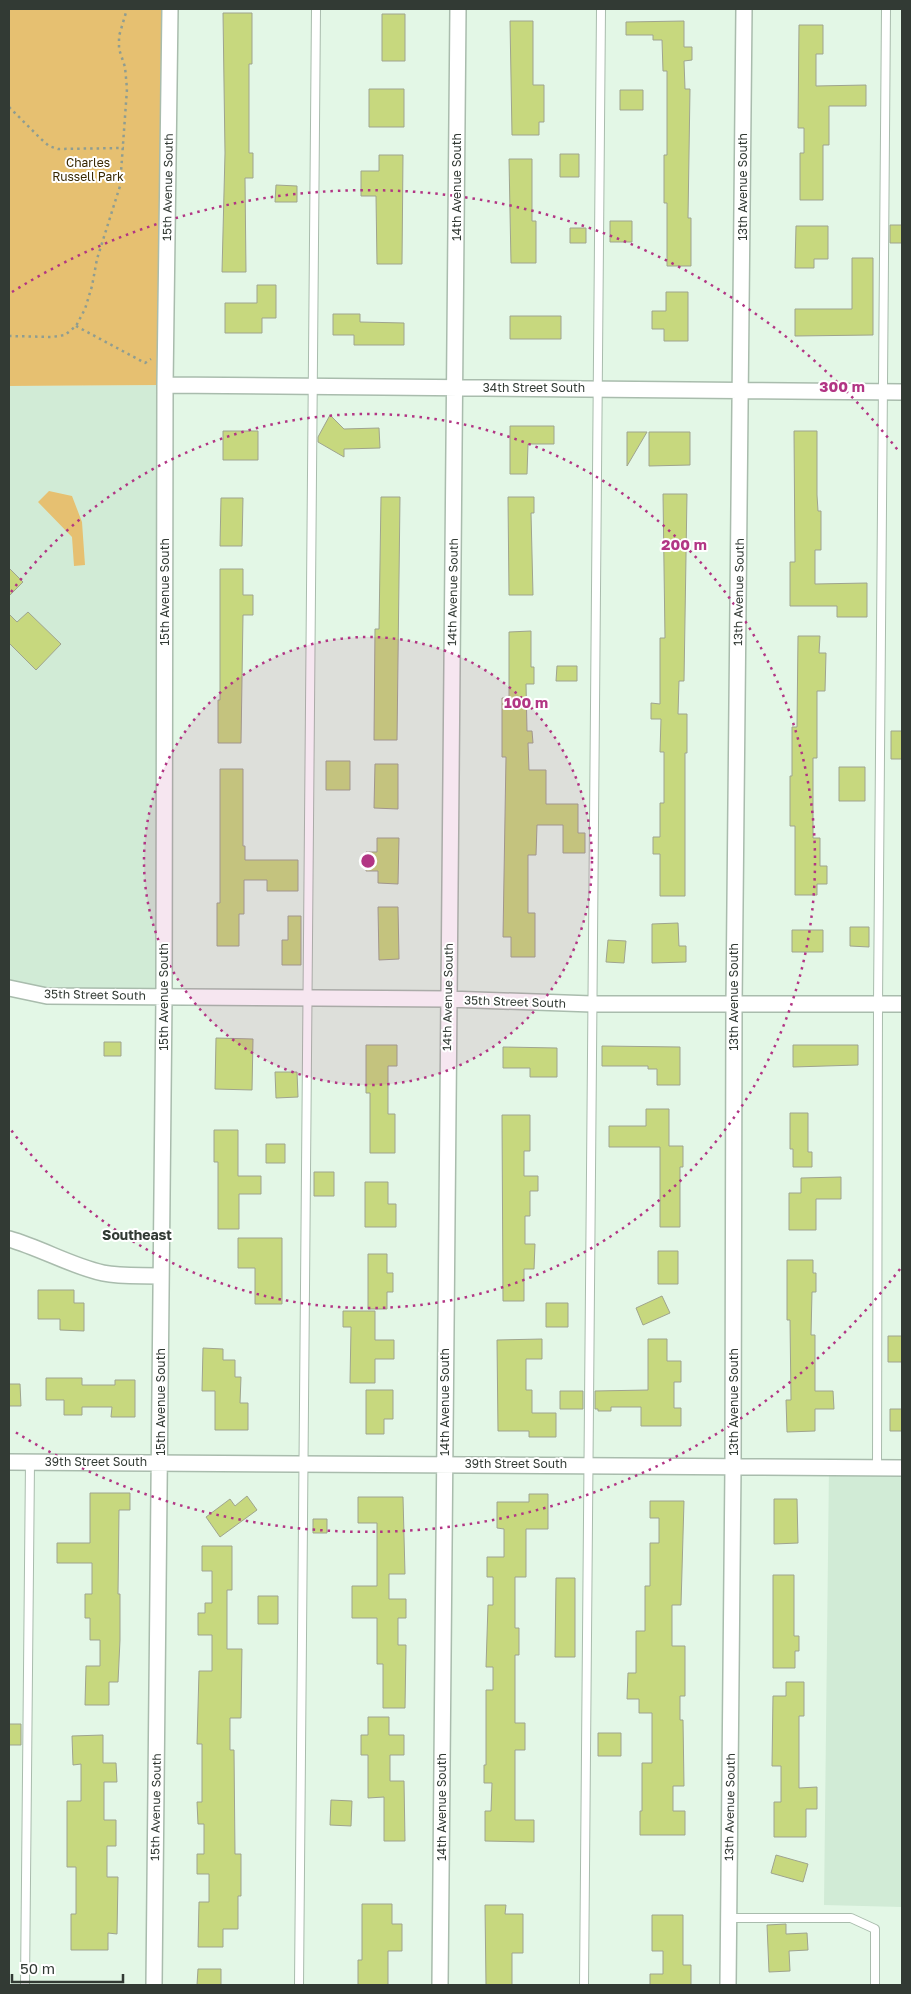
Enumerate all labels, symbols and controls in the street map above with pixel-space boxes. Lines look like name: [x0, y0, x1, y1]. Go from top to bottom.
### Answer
street label: 15th Avenue South: [159, 133, 176, 241]
street label: 14th Avenue South: [449, 133, 464, 241]
street label: 13th Avenue South: [735, 133, 750, 241]
park label: Charles Russell Park: [52, 155, 124, 184]
text: 300 m: [819, 377, 865, 395]
street label: 34th Street South: [483, 380, 585, 395]
text: 200 m: [661, 535, 707, 553]
street label: 15th Avenue South: [157, 538, 172, 646]
street label: 14th Avenue South: [444, 538, 461, 646]
street label: 13th Avenue South: [730, 538, 747, 646]
text: 100 m: [504, 693, 548, 711]
centre of rings: [359, 852, 377, 870]
street label: 15th Avenue South: [156, 943, 171, 1051]
street label: 14th Avenue South: [439, 943, 456, 1051]
street label: 13th Avenue South: [726, 943, 741, 1051]
street label: 35th Street South: [44, 986, 146, 1003]
street label: 35th Street South: [464, 992, 566, 1011]
district label: Southeast: [102, 1226, 172, 1243]
street label: 15th Avenue South: [153, 1348, 168, 1456]
street label: 14th Avenue South: [437, 1348, 452, 1456]
street label: 13th Avenue South: [726, 1348, 741, 1456]
street label: 39th Street South: [45, 1454, 147, 1469]
street label: 39th Street South: [465, 1456, 567, 1471]
street label: 15th Avenue South: [147, 1753, 164, 1861]
street label: 14th Avenue South: [434, 1753, 449, 1861]
street label: 13th Avenue South: [721, 1753, 738, 1861]
scale bar: [12, 1952, 124, 1984]
text: 50 m: [20, 1959, 55, 1977]

